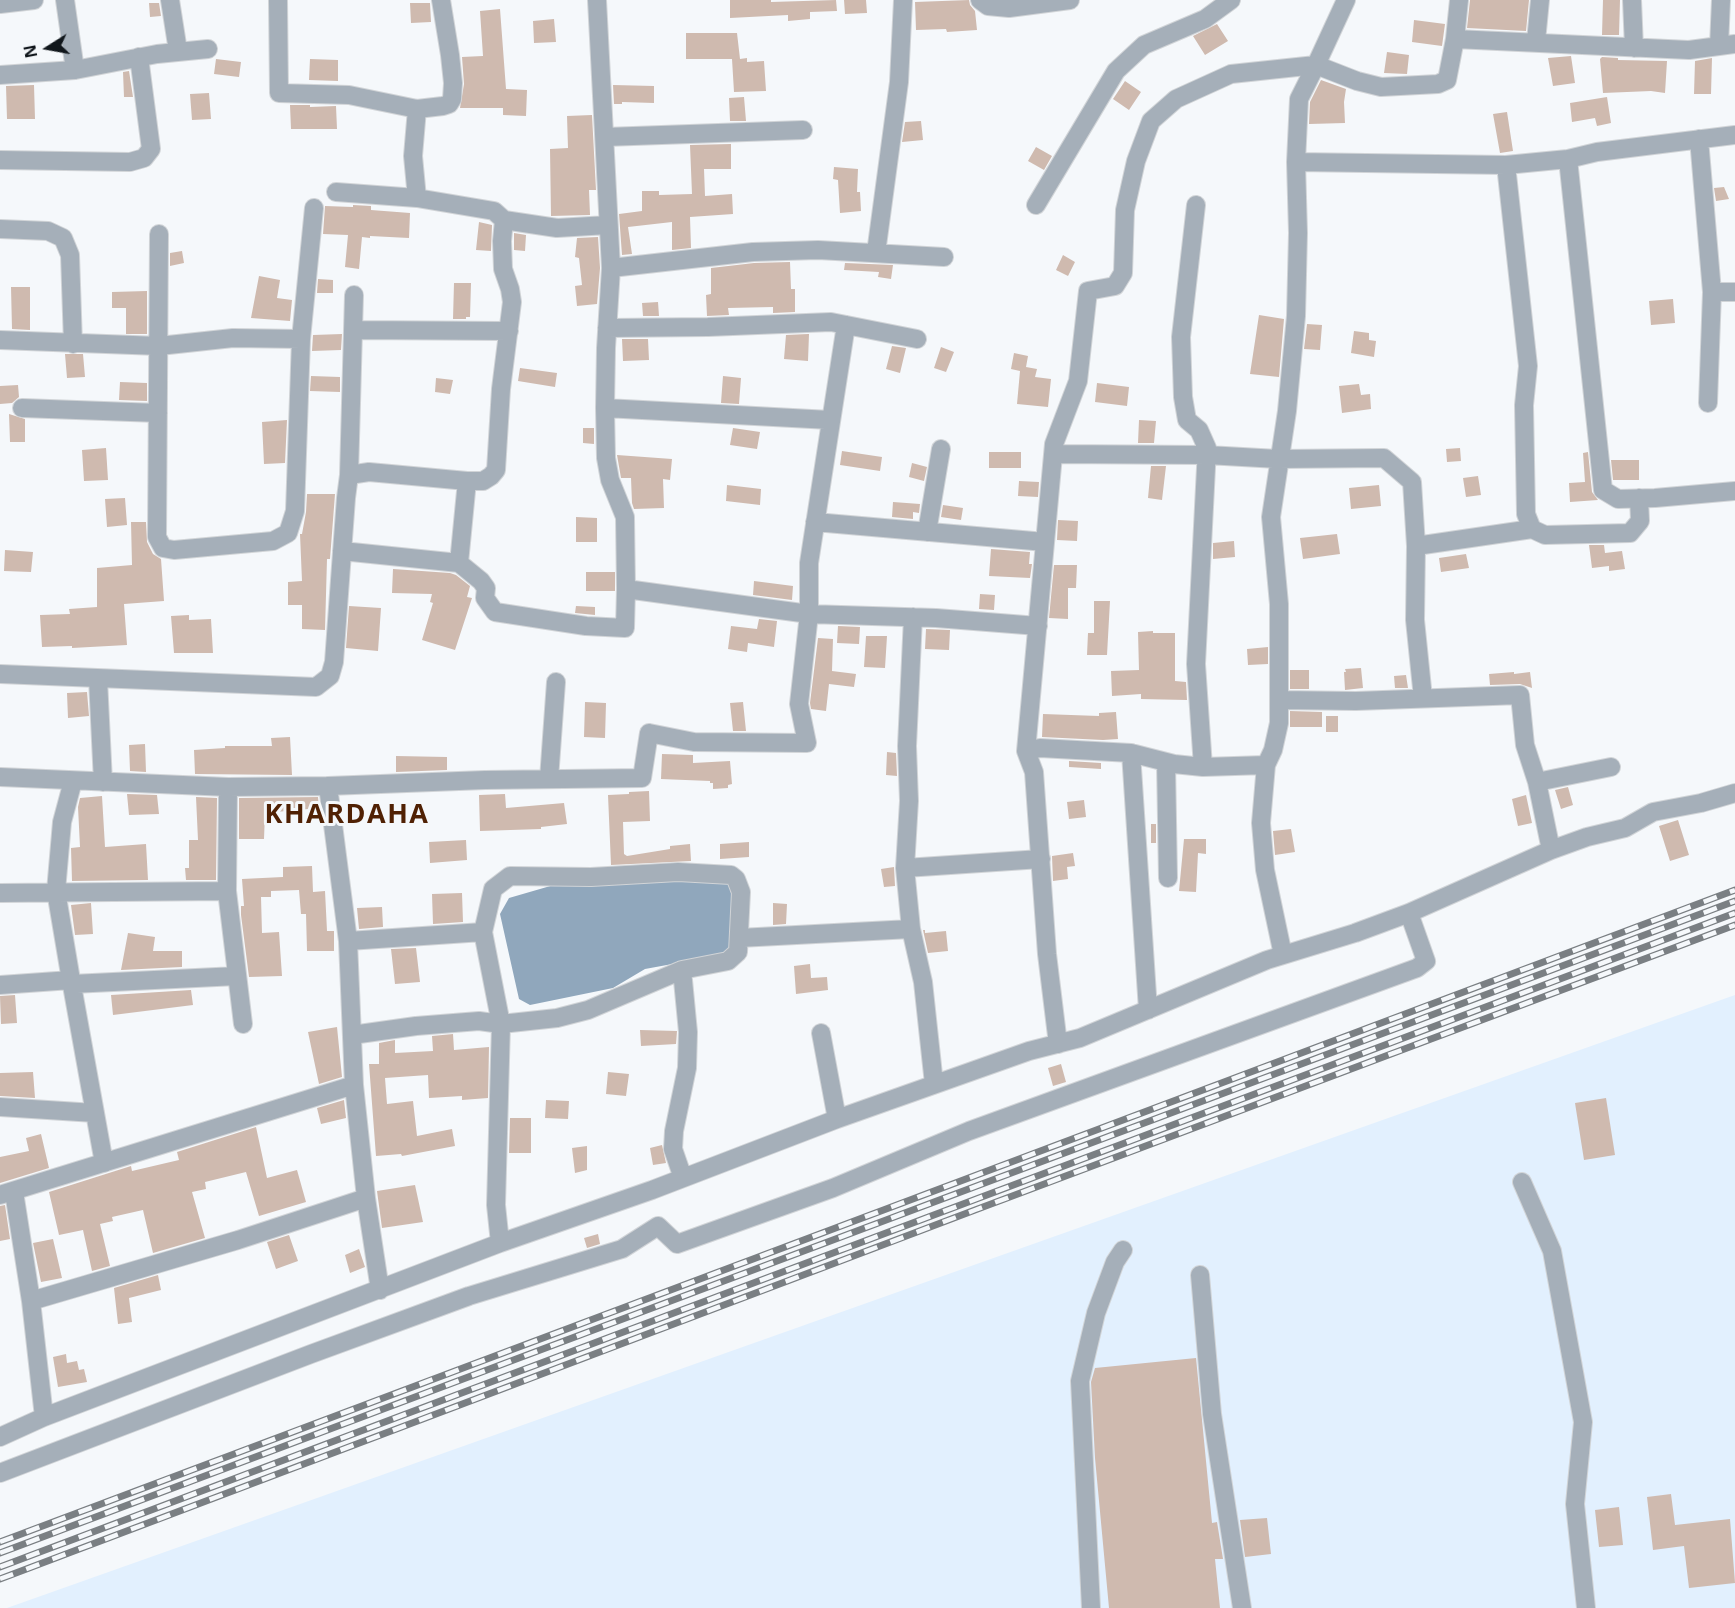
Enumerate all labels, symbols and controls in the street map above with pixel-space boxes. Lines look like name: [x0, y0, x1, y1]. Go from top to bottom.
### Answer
north arrow: [18, 18, 78, 78]
text: N: [18, 43, 42, 60]
district label: KHARDAHA: [265, 799, 429, 831]

